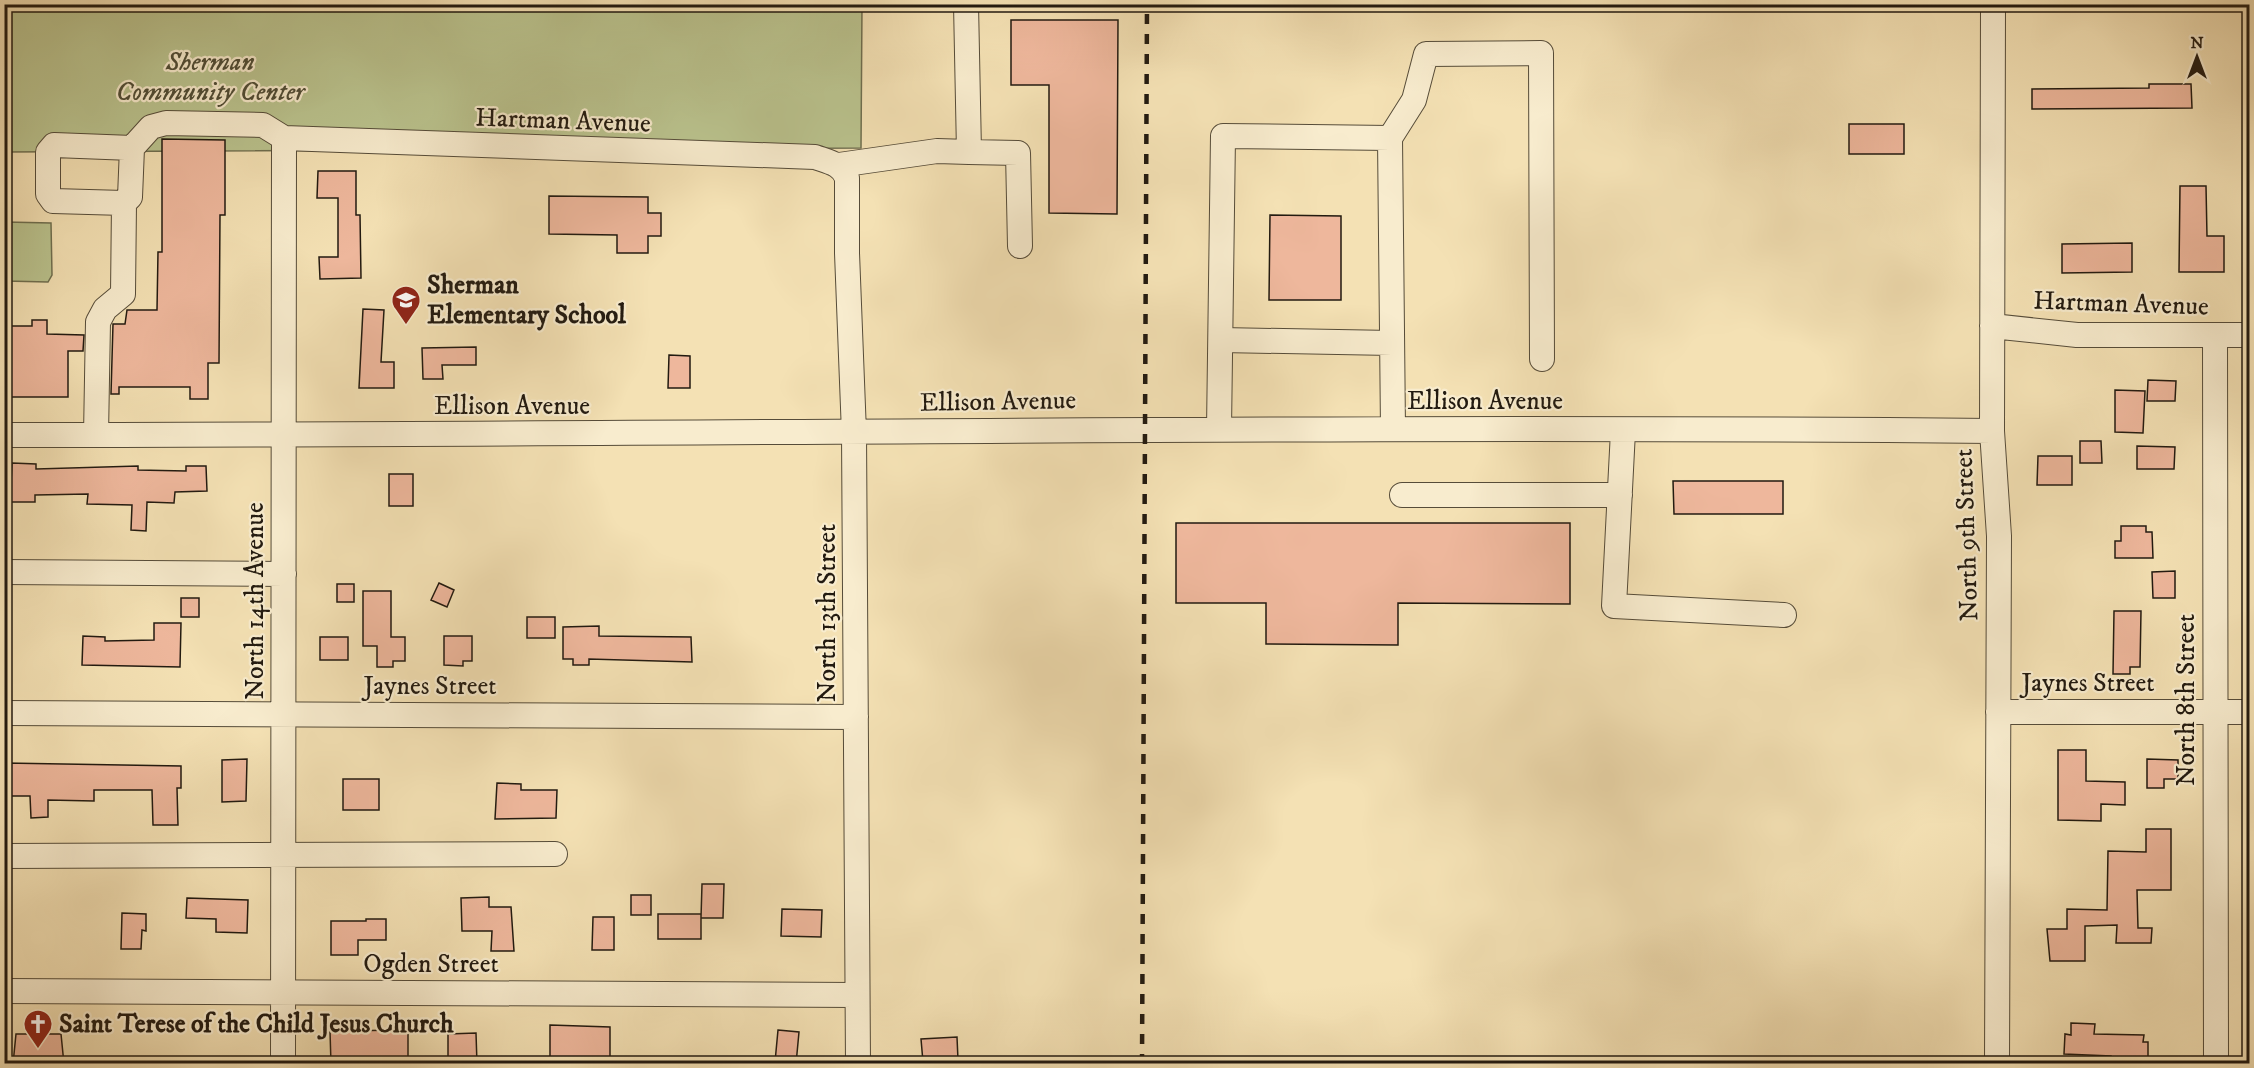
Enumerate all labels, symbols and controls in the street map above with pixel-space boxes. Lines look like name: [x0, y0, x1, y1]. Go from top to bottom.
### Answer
north arrow: [2167, 27, 2227, 87]
text: N: [2190, 33, 2204, 53]
park label: Sherman Community Center: [116, 46, 306, 109]
street label: Hartman Avenue: [475, 101, 651, 141]
place label: Sherman Elementary School: [427, 269, 627, 332]
school or university icon: Sherman Elementary School: [390, 284, 422, 326]
street label: Hartman Avenue: [2033, 284, 2209, 324]
street label: Ellison Avenue: [920, 384, 1076, 420]
street label: Ellison Avenue: [1407, 385, 1563, 418]
street label: Ellison Avenue: [434, 390, 590, 423]
street label: North 9th Street: [1947, 448, 1987, 622]
street label: North 14th Avenue: [239, 502, 272, 700]
street label: North 13th Street: [811, 524, 844, 702]
street label: North 8th Street: [2170, 614, 2203, 786]
street label: Jaynes Street: [2019, 667, 2155, 700]
street label: Jaynes Street: [361, 670, 497, 703]
street label: Ogden Street: [363, 948, 499, 981]
church icon: Saint Terese of the Child Jesus Church: [22, 1008, 54, 1050]
place label: Saint Terese of the Child Jesus Church: [59, 1008, 454, 1041]

